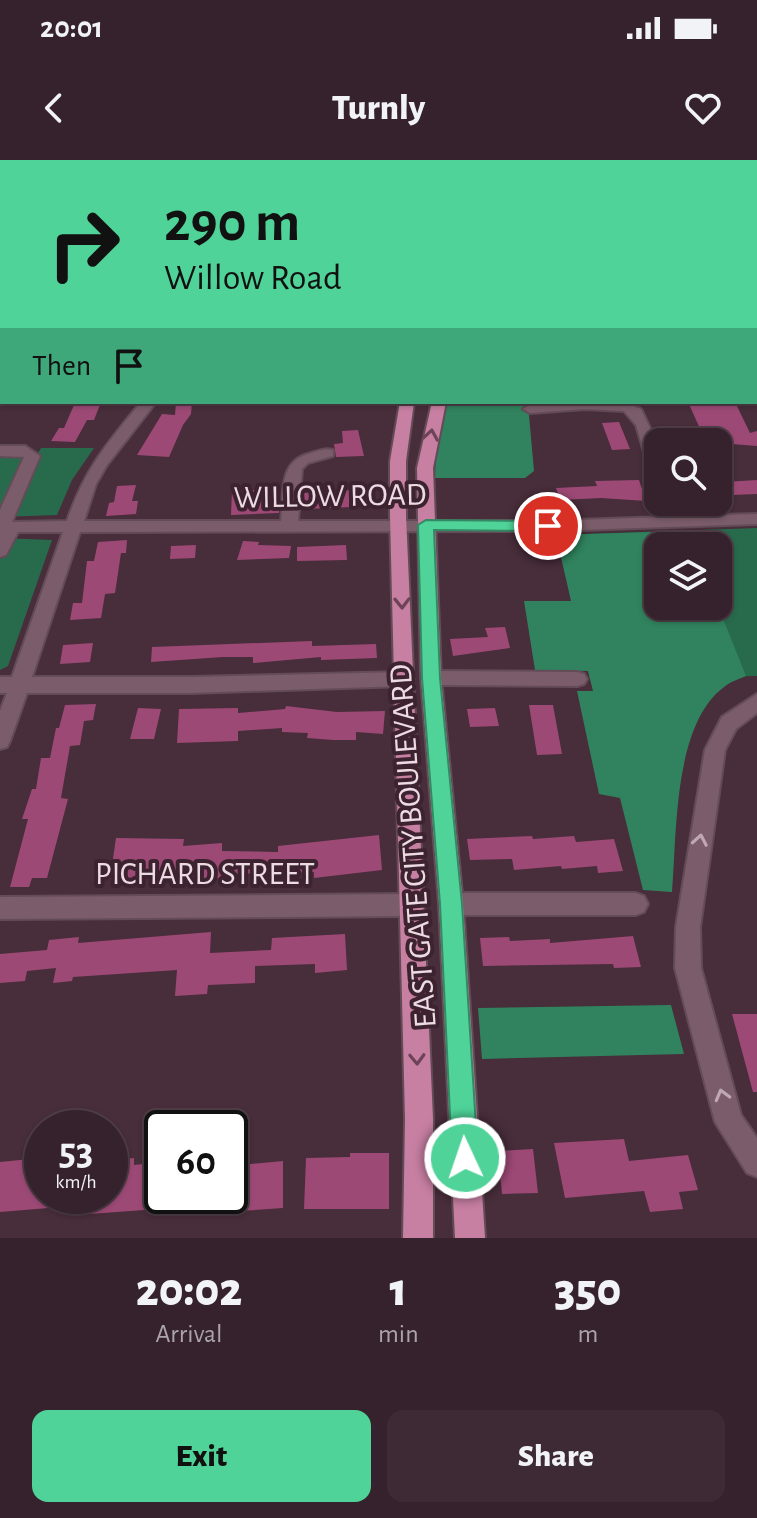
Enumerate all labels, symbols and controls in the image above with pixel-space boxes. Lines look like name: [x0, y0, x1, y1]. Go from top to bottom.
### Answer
text: 20:01: [40, 13, 103, 43]
icon: back: [32, 86, 76, 130]
icon: heart: [681, 86, 725, 130]
text: Turnly: [332, 90, 425, 126]
icon: right: [32, 192, 136, 296]
text: 290 m: [164, 195, 300, 251]
text: Willow Road: [164, 260, 342, 296]
icon: arrive: [107, 344, 151, 388]
text: Then: [32, 351, 91, 381]
one-way arrow: [421, 428, 438, 442]
map controls: [644, 428, 732, 620]
button: search: [644, 428, 732, 516]
street label: WILLOW ROAD: [233, 478, 427, 514]
pin: [514, 492, 582, 560]
icon: arrive: [526, 504, 570, 548]
button: layers: [644, 532, 732, 620]
one-way arrow: [393, 597, 410, 610]
street label: EAST GATE CITY BOULEVARD: [384, 663, 442, 1029]
one-way arrow: [691, 833, 708, 847]
street label: PICHARD STREET: [95, 858, 315, 890]
one-way arrow: [408, 1053, 425, 1066]
one-way arrow: [714, 1089, 731, 1103]
speed limit sign: 60: [144, 1110, 248, 1214]
position arrow: [423, 1116, 507, 1200]
text: 53: [59, 1132, 93, 1172]
text: km/h: [55, 1172, 97, 1192]
text: 20:02: [136, 1267, 242, 1315]
text: 1: [389, 1267, 407, 1315]
text: 350: [554, 1267, 621, 1315]
text: Arrival: [156, 1321, 222, 1347]
text: min: [378, 1321, 419, 1347]
text: m: [577, 1321, 598, 1347]
button: Exit: [32, 1410, 371, 1502]
button: Share: [387, 1410, 725, 1502]

